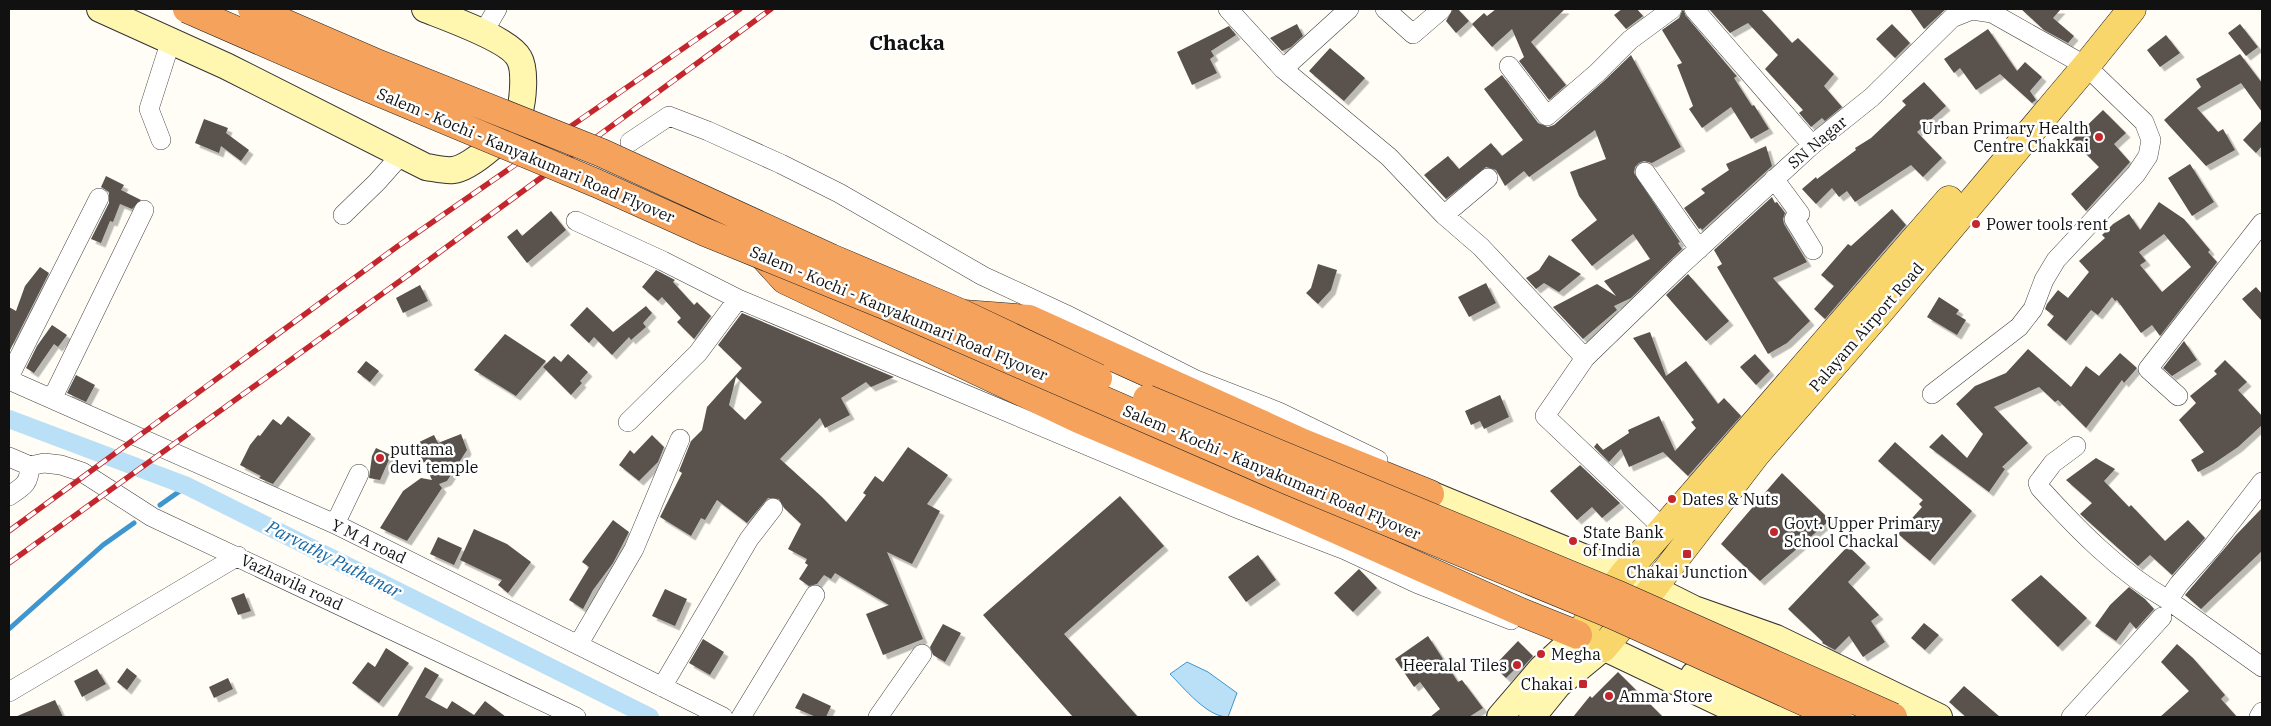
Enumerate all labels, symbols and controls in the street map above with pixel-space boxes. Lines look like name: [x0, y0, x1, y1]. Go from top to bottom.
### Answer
district label: Chacka: [869, 28, 945, 56]
street label: Salem - Kochi - Kanyakumari Road Flyover: [374, 83, 678, 227]
street label: SN Nagar: [1783, 111, 1851, 173]
place label: Urban Primary Health Centre Chakkai: [1921, 118, 2089, 156]
marker: Urban Primary Health Centre Chakkai: [2093, 131, 2105, 143]
place label: Power tools rent: [1986, 214, 2108, 234]
marker: Power tools rent: [1970, 218, 1982, 230]
street label: Salem - Kochi - Kanyakumari Road Flyover: [747, 241, 1051, 385]
street label: Palayam Airport Road: [1804, 258, 1928, 396]
street label: Salem - Kochi - Kanyakumari Road Flyover: [1120, 400, 1424, 544]
place label: puttama devi temple: [390, 439, 478, 477]
marker: puttama devi temple: [374, 452, 386, 464]
place label: Dates & Nuts: [1682, 489, 1779, 509]
marker: Dates & Nuts: [1666, 493, 1678, 505]
place label: Govt. Upper Primary School Chackal: [1784, 513, 1940, 551]
street label: Y M A road: [328, 514, 410, 568]
water label: Parvathy Puthanar: [262, 515, 407, 604]
place label: State Bank of India: [1583, 522, 1664, 560]
marker: Govt. Upper Primary School Chackal: [1768, 526, 1780, 538]
marker: State Bank of India: [1567, 535, 1579, 547]
marker: Chakai Junction: [1681, 548, 1693, 560]
street label: Vazhavila road: [238, 550, 347, 615]
place label: Chakai Junction: [1626, 562, 1748, 582]
place label: Megha: [1551, 644, 1601, 664]
marker: Megha: [1535, 648, 1547, 660]
place label: Heeralal Tiles: [1403, 655, 1507, 675]
marker: Heeralal Tiles: [1511, 659, 1523, 671]
place label: Chakai: [1521, 674, 1573, 694]
marker: Chakai: [1577, 678, 1589, 690]
place label: Amma Store: [1619, 686, 1713, 706]
marker: Amma Store: [1603, 690, 1615, 702]

